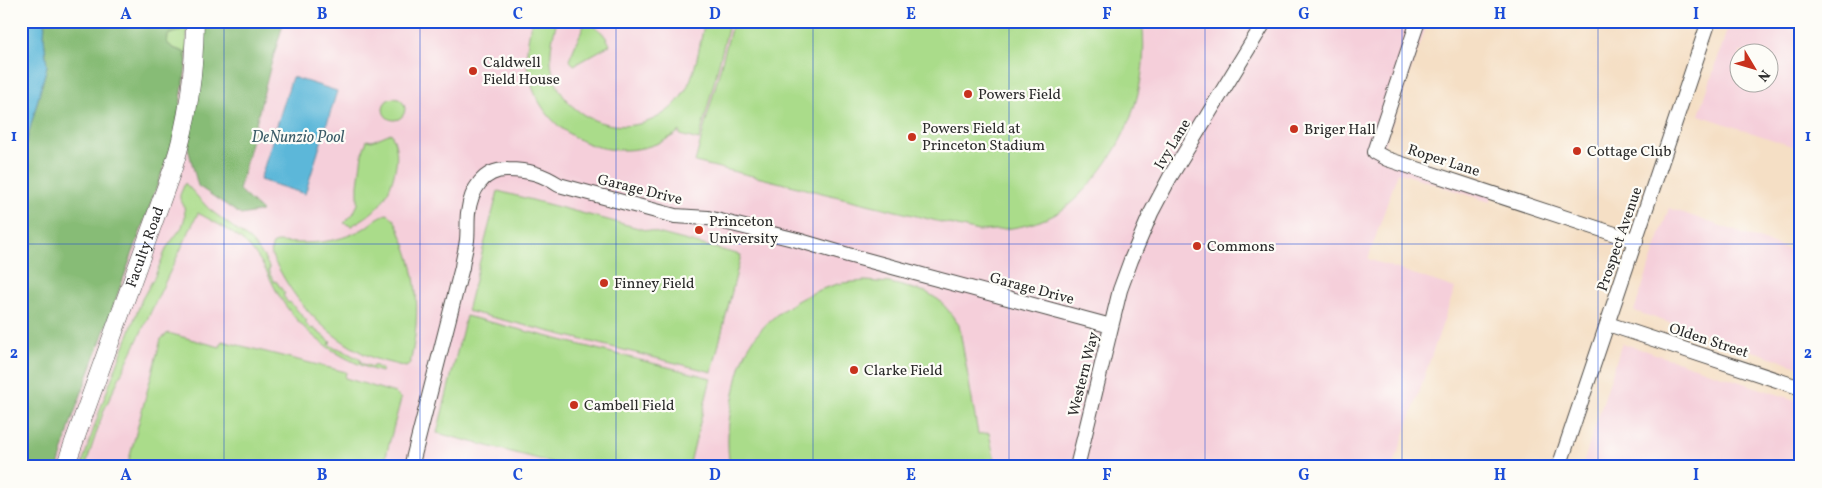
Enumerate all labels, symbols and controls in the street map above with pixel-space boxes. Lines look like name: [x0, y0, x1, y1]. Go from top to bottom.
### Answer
text: A: [120, 4, 132, 26]
text: B: [317, 4, 328, 26]
text: C: [513, 4, 523, 26]
text: D: [709, 4, 721, 26]
text: E: [906, 4, 916, 26]
text: F: [1102, 4, 1112, 26]
text: G: [1298, 4, 1310, 26]
text: H: [1494, 4, 1506, 26]
text: I: [1693, 4, 1699, 26]
north arrow: [1730, 42, 1780, 92]
place label: Caldwell Field House: [483, 53, 560, 91]
marker: Caldwell Field House: [467, 65, 479, 77]
text: N: [1752, 65, 1774, 85]
place label: Powers Field: [978, 85, 1061, 106]
marker: Powers Field: [962, 88, 974, 100]
street label: Ivy Lane: [1150, 115, 1197, 174]
place label: Powers Field at Princeton Stadium: [922, 119, 1045, 157]
place label: Briger Hall: [1304, 120, 1376, 141]
marker: Briger Hall: [1288, 123, 1300, 135]
text: 1: [11, 126, 17, 148]
text: 1: [1805, 126, 1811, 148]
water label: DeNunzio Pool: [252, 127, 344, 149]
marker: Powers Field at Princeton Stadium: [906, 131, 918, 143]
street label: Roper Lane: [1405, 140, 1482, 183]
place label: Cottage Club: [1587, 142, 1671, 163]
marker: Cottage Club: [1571, 145, 1583, 157]
street label: Garage Drive: [595, 170, 684, 211]
street label: Prospect Avenue: [1593, 184, 1648, 295]
street label: Faculty Road: [122, 204, 170, 291]
place label: Princeton University: [709, 212, 778, 250]
marker: Princeton University: [693, 224, 705, 236]
place label: Commons: [1207, 237, 1275, 258]
marker: Commons: [1191, 240, 1203, 252]
street label: Garage Drive: [987, 268, 1076, 311]
place label: Finney Field: [614, 274, 695, 295]
marker: Finney Field: [598, 277, 610, 289]
street label: Olden Street: [1666, 319, 1751, 364]
street label: Western Way: [1064, 330, 1105, 419]
text: 2: [10, 343, 18, 365]
text: 2: [1804, 343, 1812, 365]
place label: Clarke Field: [864, 361, 943, 382]
marker: Clarke Field: [848, 364, 860, 376]
place label: Cambell Field: [584, 396, 674, 417]
marker: Cambell Field: [568, 399, 580, 411]
text: A: [120, 465, 132, 487]
text: B: [317, 465, 328, 487]
text: C: [513, 465, 523, 487]
text: D: [709, 465, 721, 487]
text: E: [906, 465, 916, 487]
text: F: [1102, 465, 1112, 487]
text: G: [1298, 465, 1310, 487]
text: H: [1494, 465, 1506, 487]
text: I: [1693, 465, 1699, 487]

